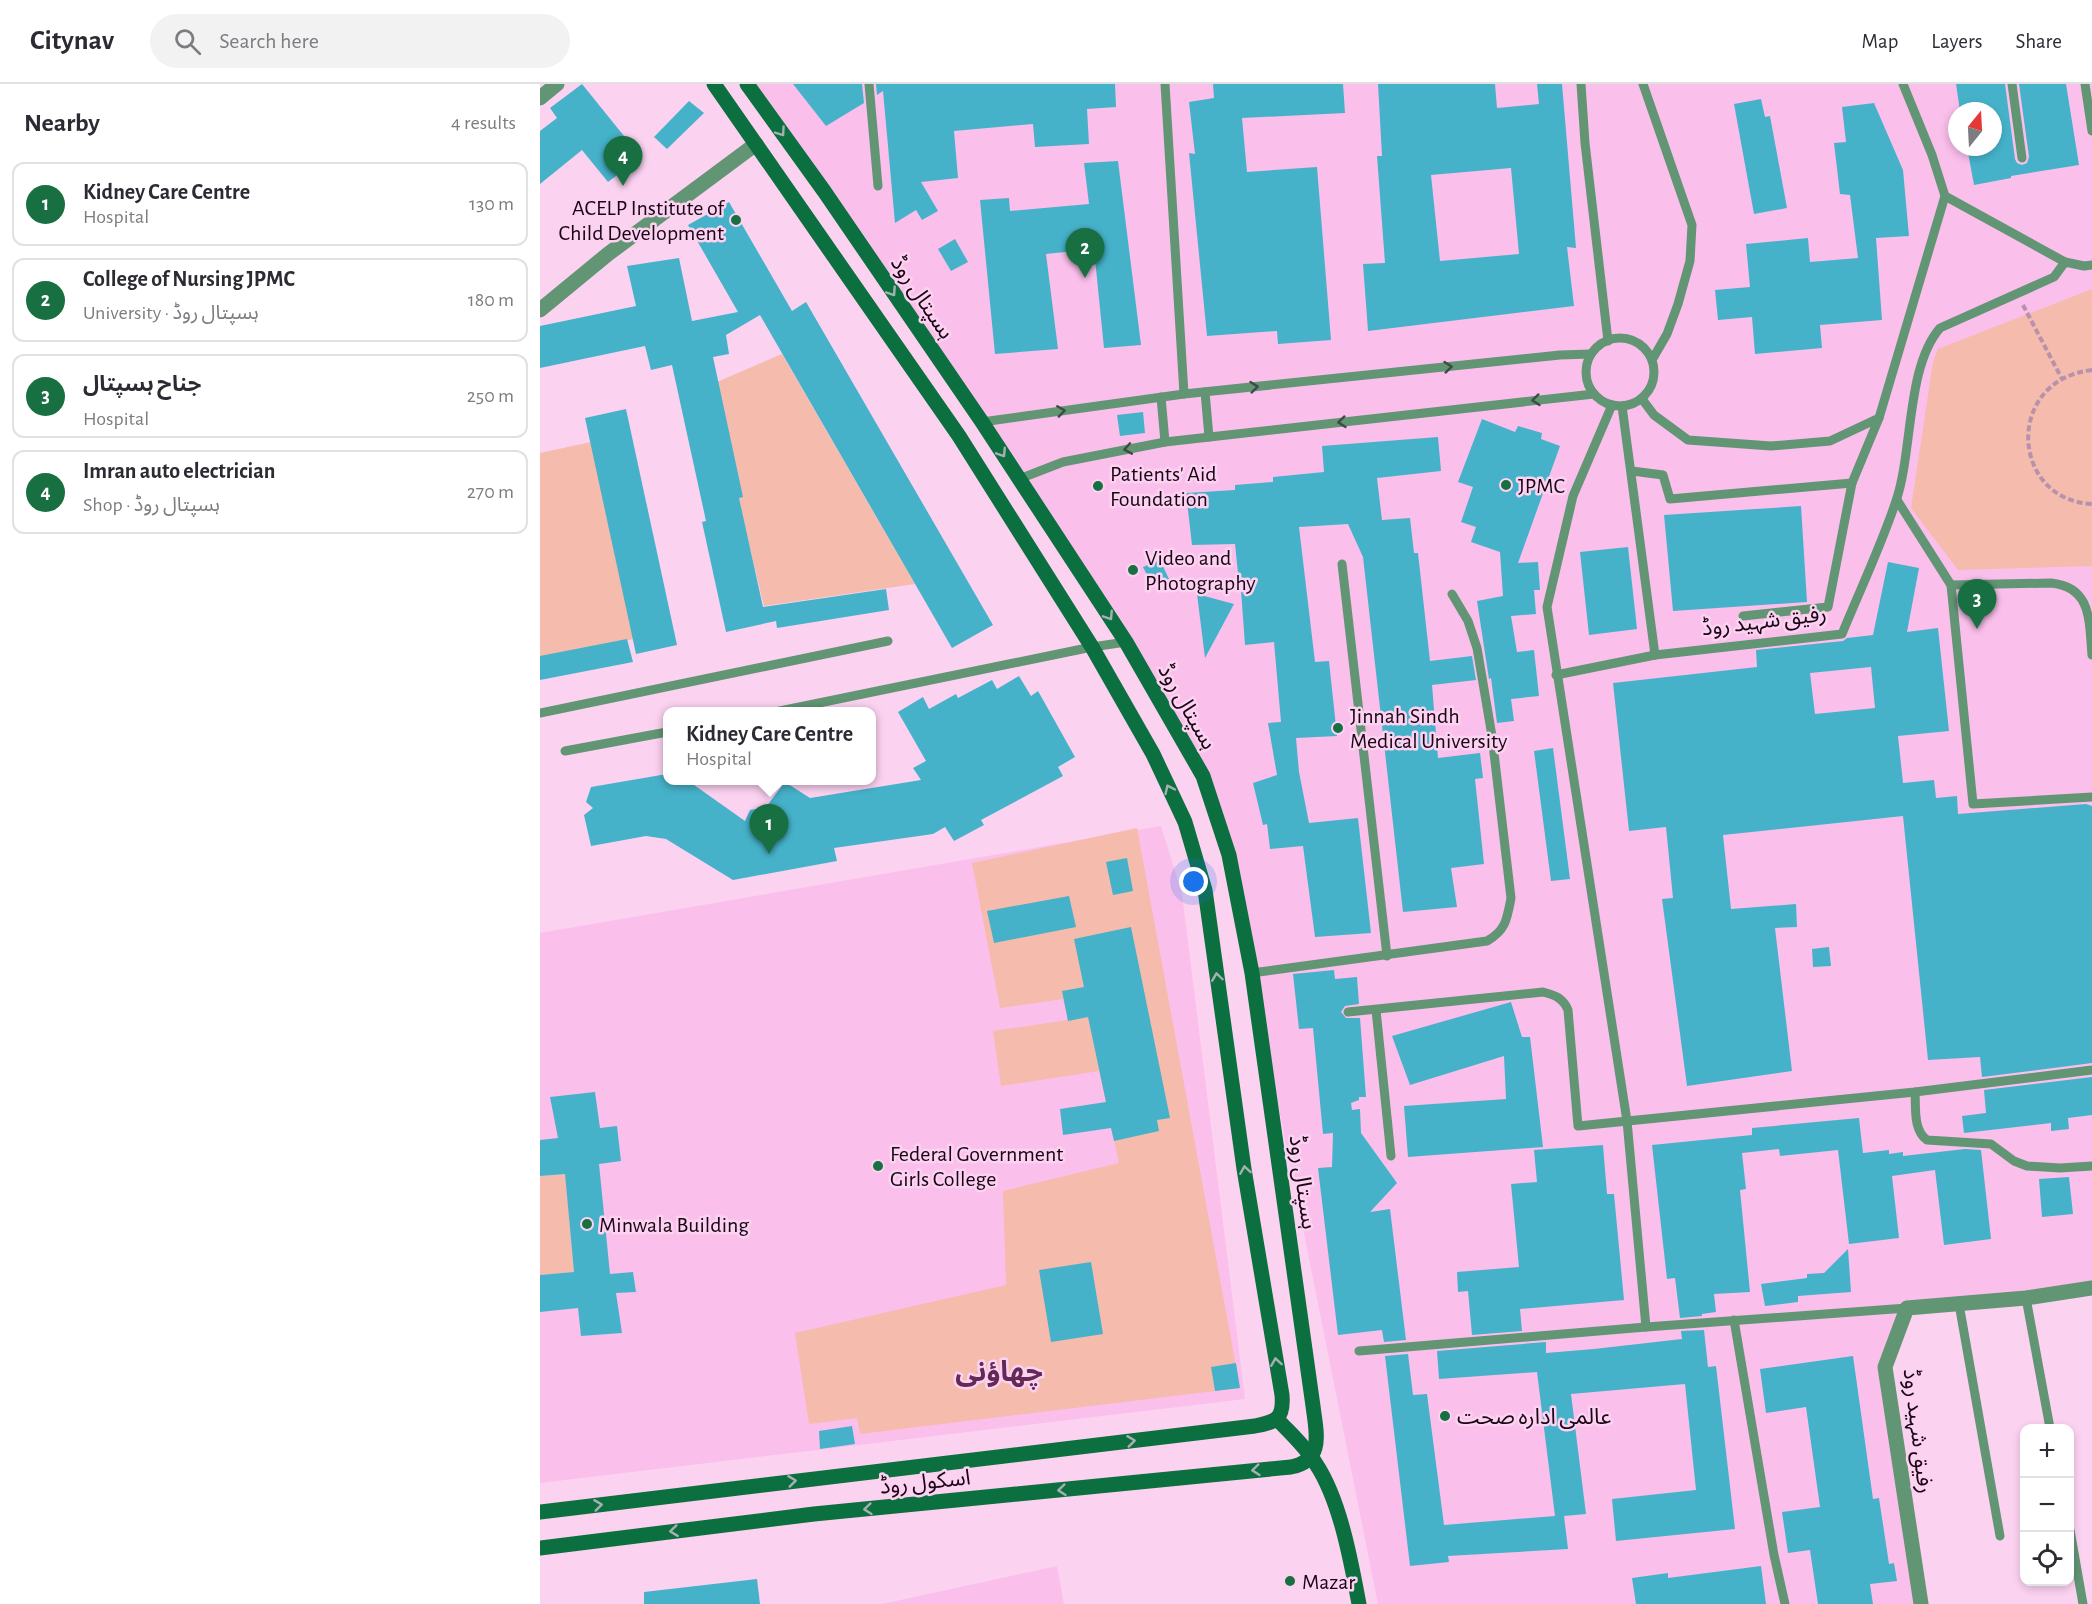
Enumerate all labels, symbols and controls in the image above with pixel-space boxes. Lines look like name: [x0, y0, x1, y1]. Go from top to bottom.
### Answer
search box: [150, 14, 570, 68]
icon: search: [171, 25, 204, 58]
text: Citynav: [30, 27, 114, 55]
text: Search here: [219, 30, 319, 52]
text: Map: [1862, 31, 1898, 52]
text: Layers: [1931, 31, 1982, 52]
text: Share: [2015, 31, 2062, 52]
north arrow: [1948, 102, 2002, 156]
text: Nearby: [24, 110, 100, 136]
text: 4 results: [451, 113, 516, 133]
one-way arrow: [774, 125, 785, 136]
pin: 4: [604, 136, 643, 186]
text: Kidney Care Centre: [83, 181, 250, 203]
text: 1: [42, 194, 49, 214]
text: 130 m: [469, 194, 514, 214]
place label: ACELP Institute of Child Development: [559, 197, 725, 244]
text: Hospital: [83, 207, 149, 227]
marker: ACELP Institute of Child Development: [729, 213, 743, 227]
pin: 2: [1066, 228, 1104, 278]
street label: ہسپتال روڈ: [884, 251, 959, 345]
text: College of Nursing JPMC: [83, 268, 295, 290]
one-way arrow: [885, 285, 896, 296]
text: 2: [41, 290, 50, 310]
text: 180 m: [468, 290, 514, 310]
text: University · ہسپتال روڈ: [83, 303, 259, 323]
one-way arrow: [1443, 361, 1453, 373]
text: جناح ہسپتال: [83, 373, 201, 395]
one-way arrow: [1249, 381, 1259, 394]
text: 3: [41, 386, 50, 406]
text: 250 m: [467, 386, 514, 406]
one-way arrow: [1531, 393, 1540, 406]
one-way arrow: [1056, 406, 1065, 418]
text: Hospital: [83, 409, 149, 429]
one-way arrow: [1337, 415, 1346, 428]
one-way arrow: [1123, 442, 1133, 455]
one-way arrow: [995, 446, 1006, 457]
text: Imran auto electrician: [83, 460, 275, 482]
place label: Patients' Aid Foundation: [1110, 463, 1217, 510]
place label: JPMC: [1518, 475, 1565, 497]
marker: JPMC: [1499, 478, 1513, 492]
marker: Patients' Aid Foundation: [1091, 479, 1105, 493]
text: 4: [40, 482, 51, 502]
text: 270 m: [467, 482, 514, 502]
text: Shop · ہسپتال روڈ: [83, 495, 220, 515]
place label: Video and Photography: [1145, 547, 1256, 594]
marker: Video and Photography: [1126, 563, 1140, 577]
pin: 3: [1958, 580, 1996, 629]
street label: رفیق شہید روڈ: [1700, 601, 1828, 642]
one-way arrow: [1101, 610, 1113, 620]
street label: ہسپتال روڈ: [1151, 659, 1222, 755]
place label: Jinnah Sindh Medical University: [1350, 705, 1508, 752]
popup: [663, 707, 876, 785]
marker: Jinnah Sindh Medical University: [1331, 721, 1345, 735]
text: Kidney Care Centre: [686, 723, 853, 745]
text: Hospital: [686, 749, 752, 769]
one-way arrow: [1165, 784, 1177, 795]
pin: 1: [750, 804, 788, 854]
your location: [1179, 867, 1208, 896]
one-way arrow: [1211, 972, 1224, 981]
street label: ہسپتال روڈ: [1282, 1133, 1322, 1231]
place label: Federal Government Girls College: [890, 1143, 1063, 1190]
marker: Federal Government Girls College: [871, 1159, 885, 1173]
one-way arrow: [1239, 1165, 1251, 1174]
place label: Minwala Building: [599, 1214, 749, 1236]
marker: Minwala Building: [580, 1217, 594, 1231]
one-way arrow: [1271, 1357, 1283, 1367]
district label: چھاؤنی: [955, 1359, 1043, 1390]
street label: رفیق شہید روڈ: [1897, 1367, 1938, 1495]
place label: عالمی ادارہ صحت: [1457, 1406, 1611, 1430]
marker: عالمی ادارہ صحت: [1438, 1409, 1452, 1423]
map controls: [2020, 1424, 2074, 1586]
button: +: [2020, 1424, 2074, 1478]
one-way arrow: [1127, 1435, 1136, 1448]
one-way arrow: [1252, 1463, 1261, 1476]
street label: اسکول روڈ: [878, 1465, 972, 1500]
one-way arrow: [787, 1475, 796, 1487]
button: −: [2020, 1478, 2074, 1532]
one-way arrow: [1058, 1483, 1067, 1496]
one-way arrow: [593, 1499, 603, 1512]
one-way arrow: [864, 1502, 873, 1515]
one-way arrow: [670, 1525, 679, 1537]
button: locate: [2020, 1532, 2074, 1586]
place label: Mazar: [1302, 1571, 1355, 1593]
marker: Mazar: [1283, 1574, 1297, 1588]

